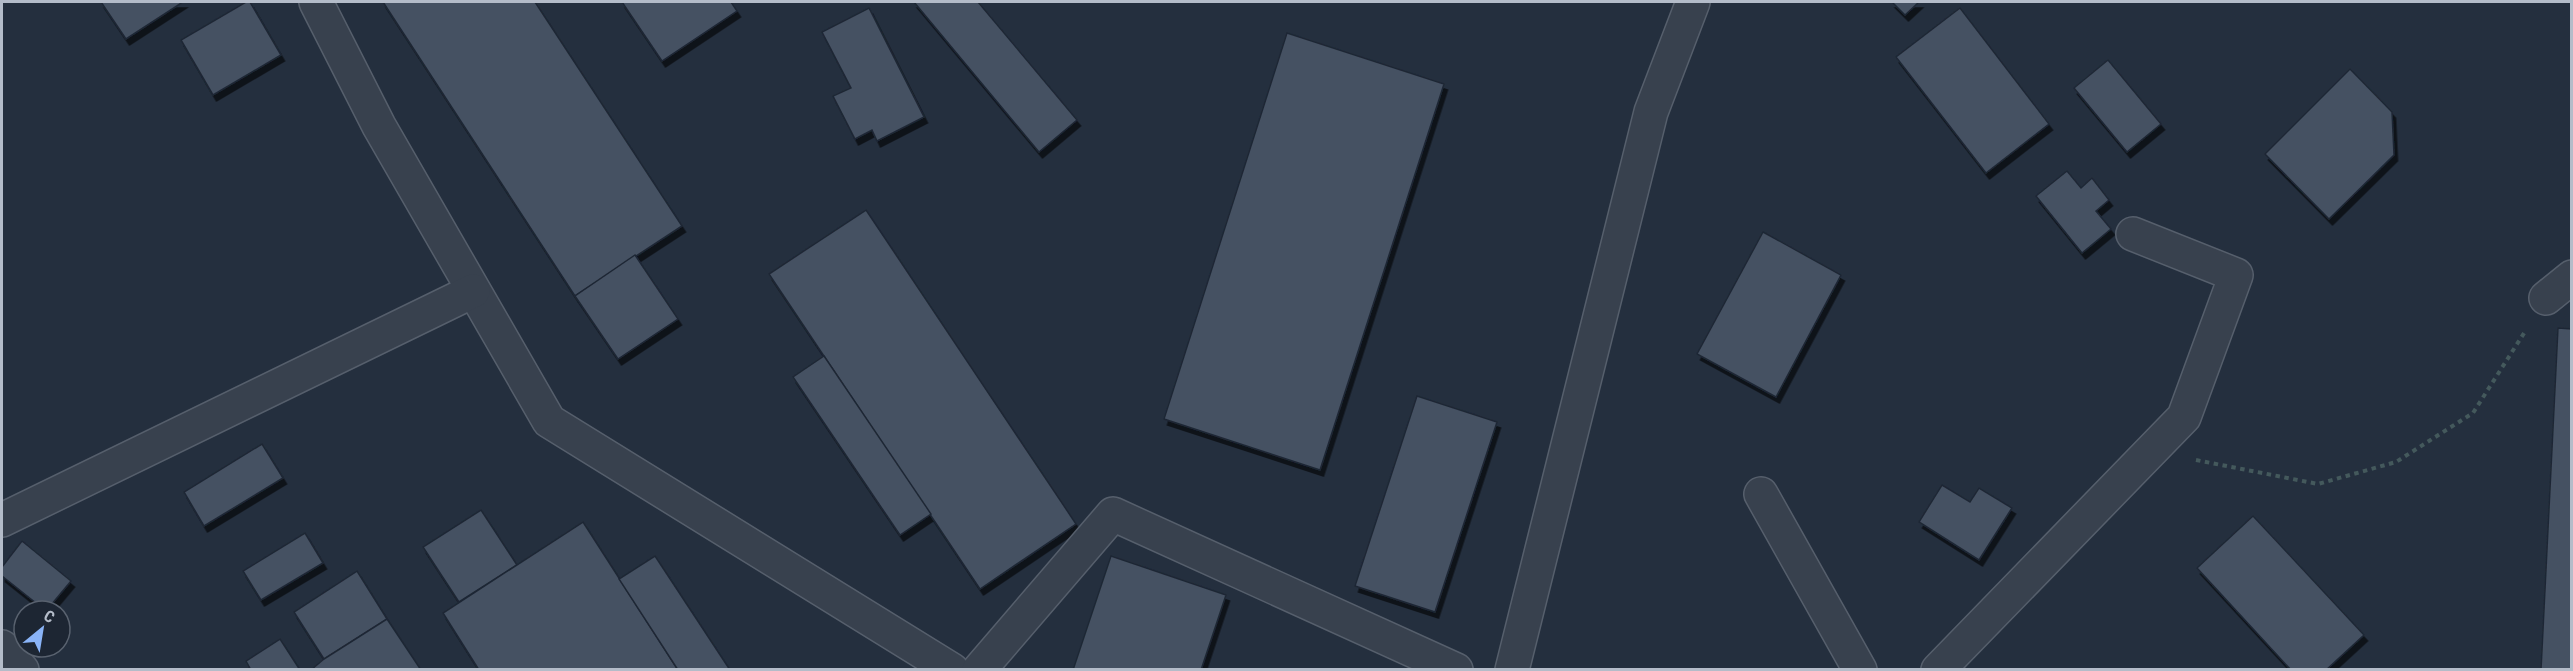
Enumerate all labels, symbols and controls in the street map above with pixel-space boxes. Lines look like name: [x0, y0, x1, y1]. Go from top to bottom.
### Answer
north arrow: [12, 599, 72, 659]
text: С: [41, 606, 58, 627]

